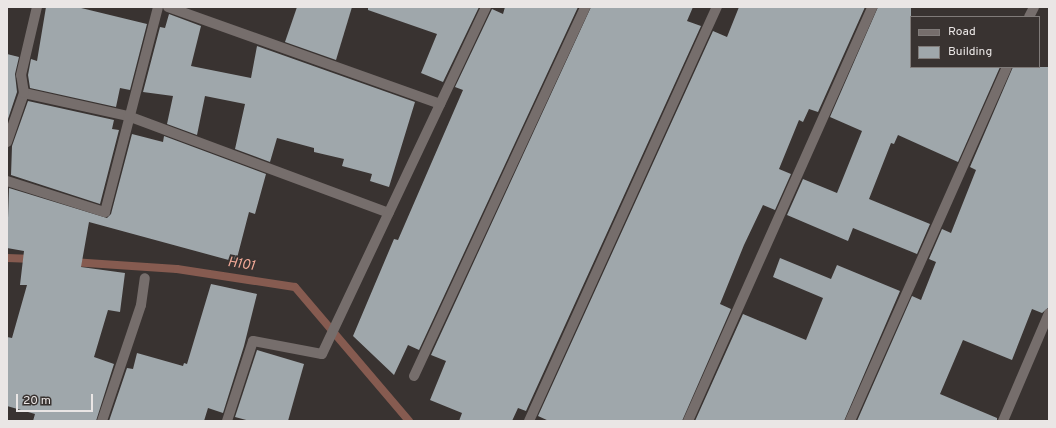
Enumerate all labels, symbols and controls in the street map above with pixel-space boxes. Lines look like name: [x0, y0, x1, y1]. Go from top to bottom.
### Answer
legend: [910, 16, 1040, 68]
text: Road: [948, 24, 976, 40]
text: Building: [948, 44, 992, 60]
water label: H101: [226, 255, 256, 275]
scale bar: [18, 386, 95, 412]
text: 20 m: [23, 393, 51, 409]

